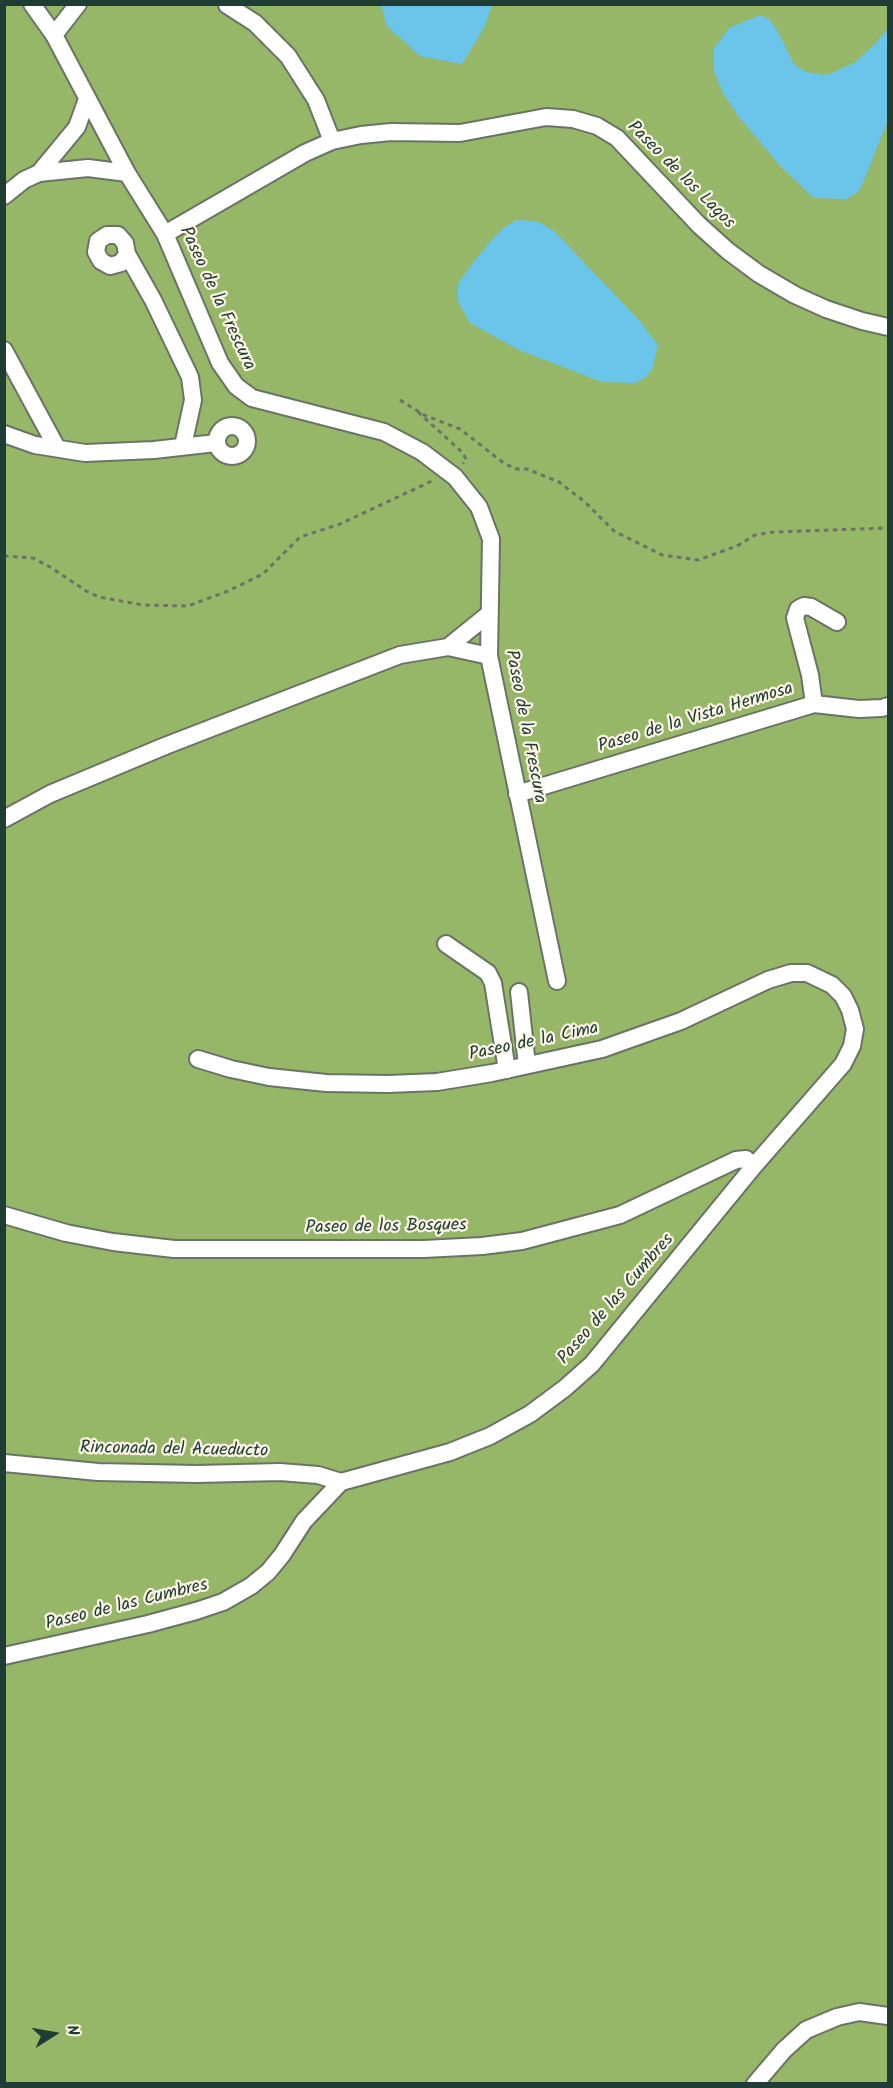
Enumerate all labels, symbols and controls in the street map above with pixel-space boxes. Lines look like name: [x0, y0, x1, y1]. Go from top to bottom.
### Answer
street label: Paseo de los Lagos: [622, 118, 738, 234]
street label: Paseo de la Frescura: [173, 224, 259, 374]
street label: Paseo de la Frescura: [499, 648, 549, 806]
street label: Paseo de la Vista Hermosa: [596, 679, 796, 759]
street label: Paseo de la Cima: [467, 1019, 601, 1067]
street label: Paseo de los Bosques: [305, 1216, 467, 1240]
street label: Paseo de las Cumbres: [554, 1230, 680, 1370]
street label: Rinconada del Acueducto: [80, 1439, 268, 1463]
street label: Paseo de las Cumbres: [44, 1575, 210, 1637]
north arrow: [24, 2004, 84, 2064]
text: N: [59, 2023, 85, 2038]

